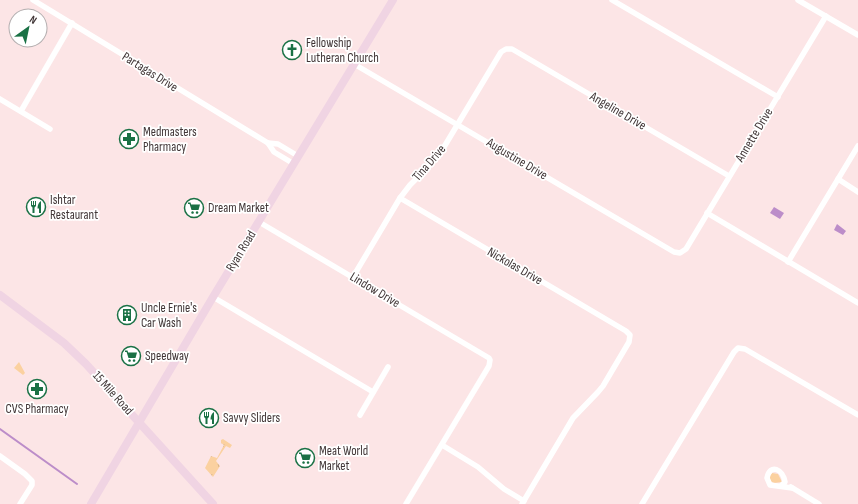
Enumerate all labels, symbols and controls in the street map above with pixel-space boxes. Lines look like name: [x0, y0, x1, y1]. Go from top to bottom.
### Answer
north arrow: [8, 8, 48, 48]
text: N: [27, 13, 39, 27]
place label: Fellowship Lutheran Church: [306, 35, 379, 66]
church icon: Fellowship Lutheran Church: [281, 39, 303, 61]
street label: Partagas Drive: [119, 49, 181, 95]
street label: Angeline Drive: [586, 88, 649, 134]
street label: Annette Drive: [731, 105, 776, 166]
place label: Medmasters Pharmacy: [143, 124, 197, 155]
pharmacy icon: Medmasters Pharmacy: [118, 128, 140, 150]
street label: Augustine Drive: [483, 134, 550, 183]
street label: Tina Drive: [409, 142, 449, 184]
place label: Ishtar Restaurant: [50, 192, 98, 223]
restaurant icon: Ishtar Restaurant: [25, 196, 47, 218]
supermarket icon: Dream Market: [183, 197, 205, 219]
place label: Dream Market: [208, 200, 269, 216]
street label: Ryan Road: [223, 228, 259, 274]
street label: Nickolas Drive: [484, 244, 546, 288]
street label: Lindow Drive: [347, 269, 403, 311]
place label: Uncle Ernie's Car Wash: [141, 300, 197, 331]
building icon: Uncle Ernie's Car Wash: [116, 304, 138, 326]
supermarket icon: Speedway: [120, 345, 142, 367]
place label: Speedway: [145, 348, 189, 364]
street label: 15 Mile Road: [89, 368, 137, 418]
pharmacy icon: CVS Pharmacy: [26, 378, 48, 400]
place label: CVS Pharmacy: [5, 401, 69, 417]
restaurant icon: Savvy Sliders: [198, 407, 220, 429]
place label: Savvy Sliders: [223, 410, 280, 426]
place label: Meat World Market: [319, 443, 368, 474]
supermarket icon: Meat World Market: [294, 447, 316, 469]

